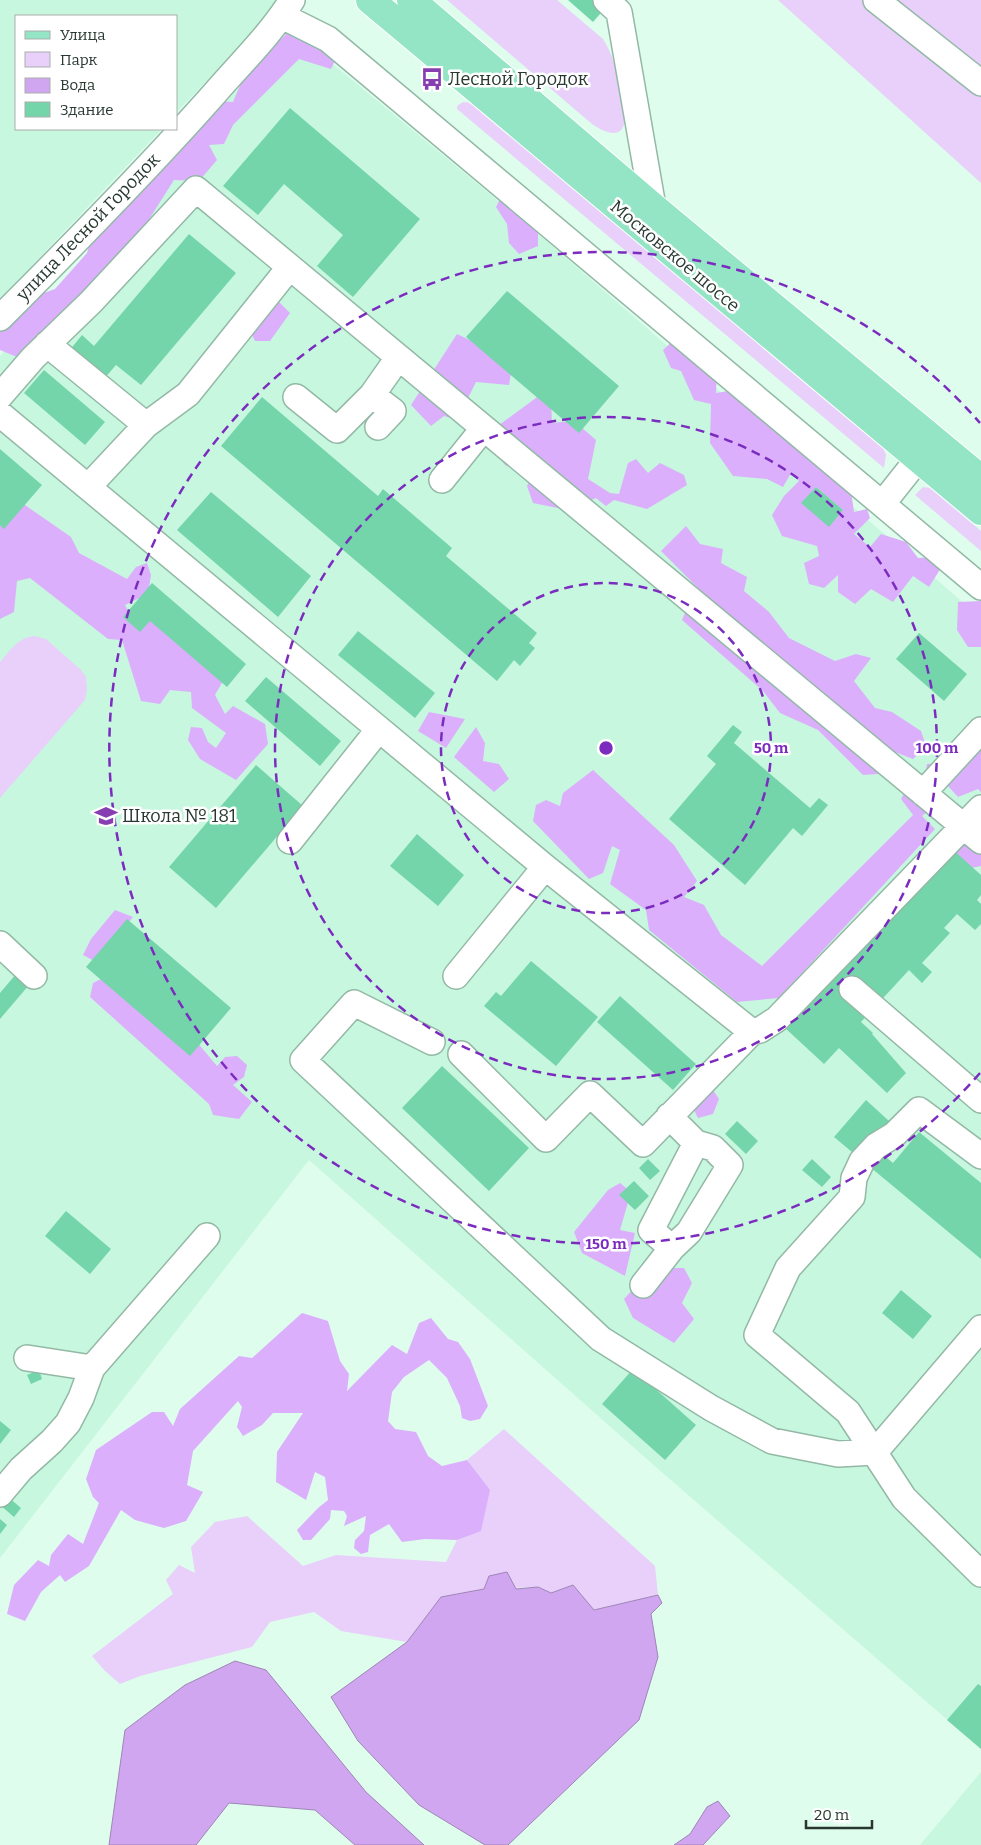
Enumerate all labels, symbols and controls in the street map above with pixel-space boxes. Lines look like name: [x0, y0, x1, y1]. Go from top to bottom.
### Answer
legend: [15, 15, 178, 130]
text: Улица: [60, 26, 106, 44]
text: Парк: [60, 51, 98, 69]
bus stop icon: Лесной Городок: [419, 66, 445, 92]
place label: Лесной Городок: [448, 68, 589, 90]
text: Вода: [60, 76, 95, 94]
text: Здание: [60, 101, 114, 119]
street label: улица Лесной Городок: [11, 148, 165, 306]
street label: Московское шоссе: [606, 195, 744, 317]
centre of rings: [597, 739, 615, 757]
text: 50 m: [754, 739, 789, 757]
text: 100 m: [916, 739, 959, 757]
school or university icon: Школа № 181: [93, 803, 119, 829]
place label: Школа № 181: [122, 805, 237, 827]
text: 150 m: [585, 1235, 627, 1253]
scale bar: [806, 1798, 872, 1830]
text: 20 m: [814, 1806, 850, 1824]

